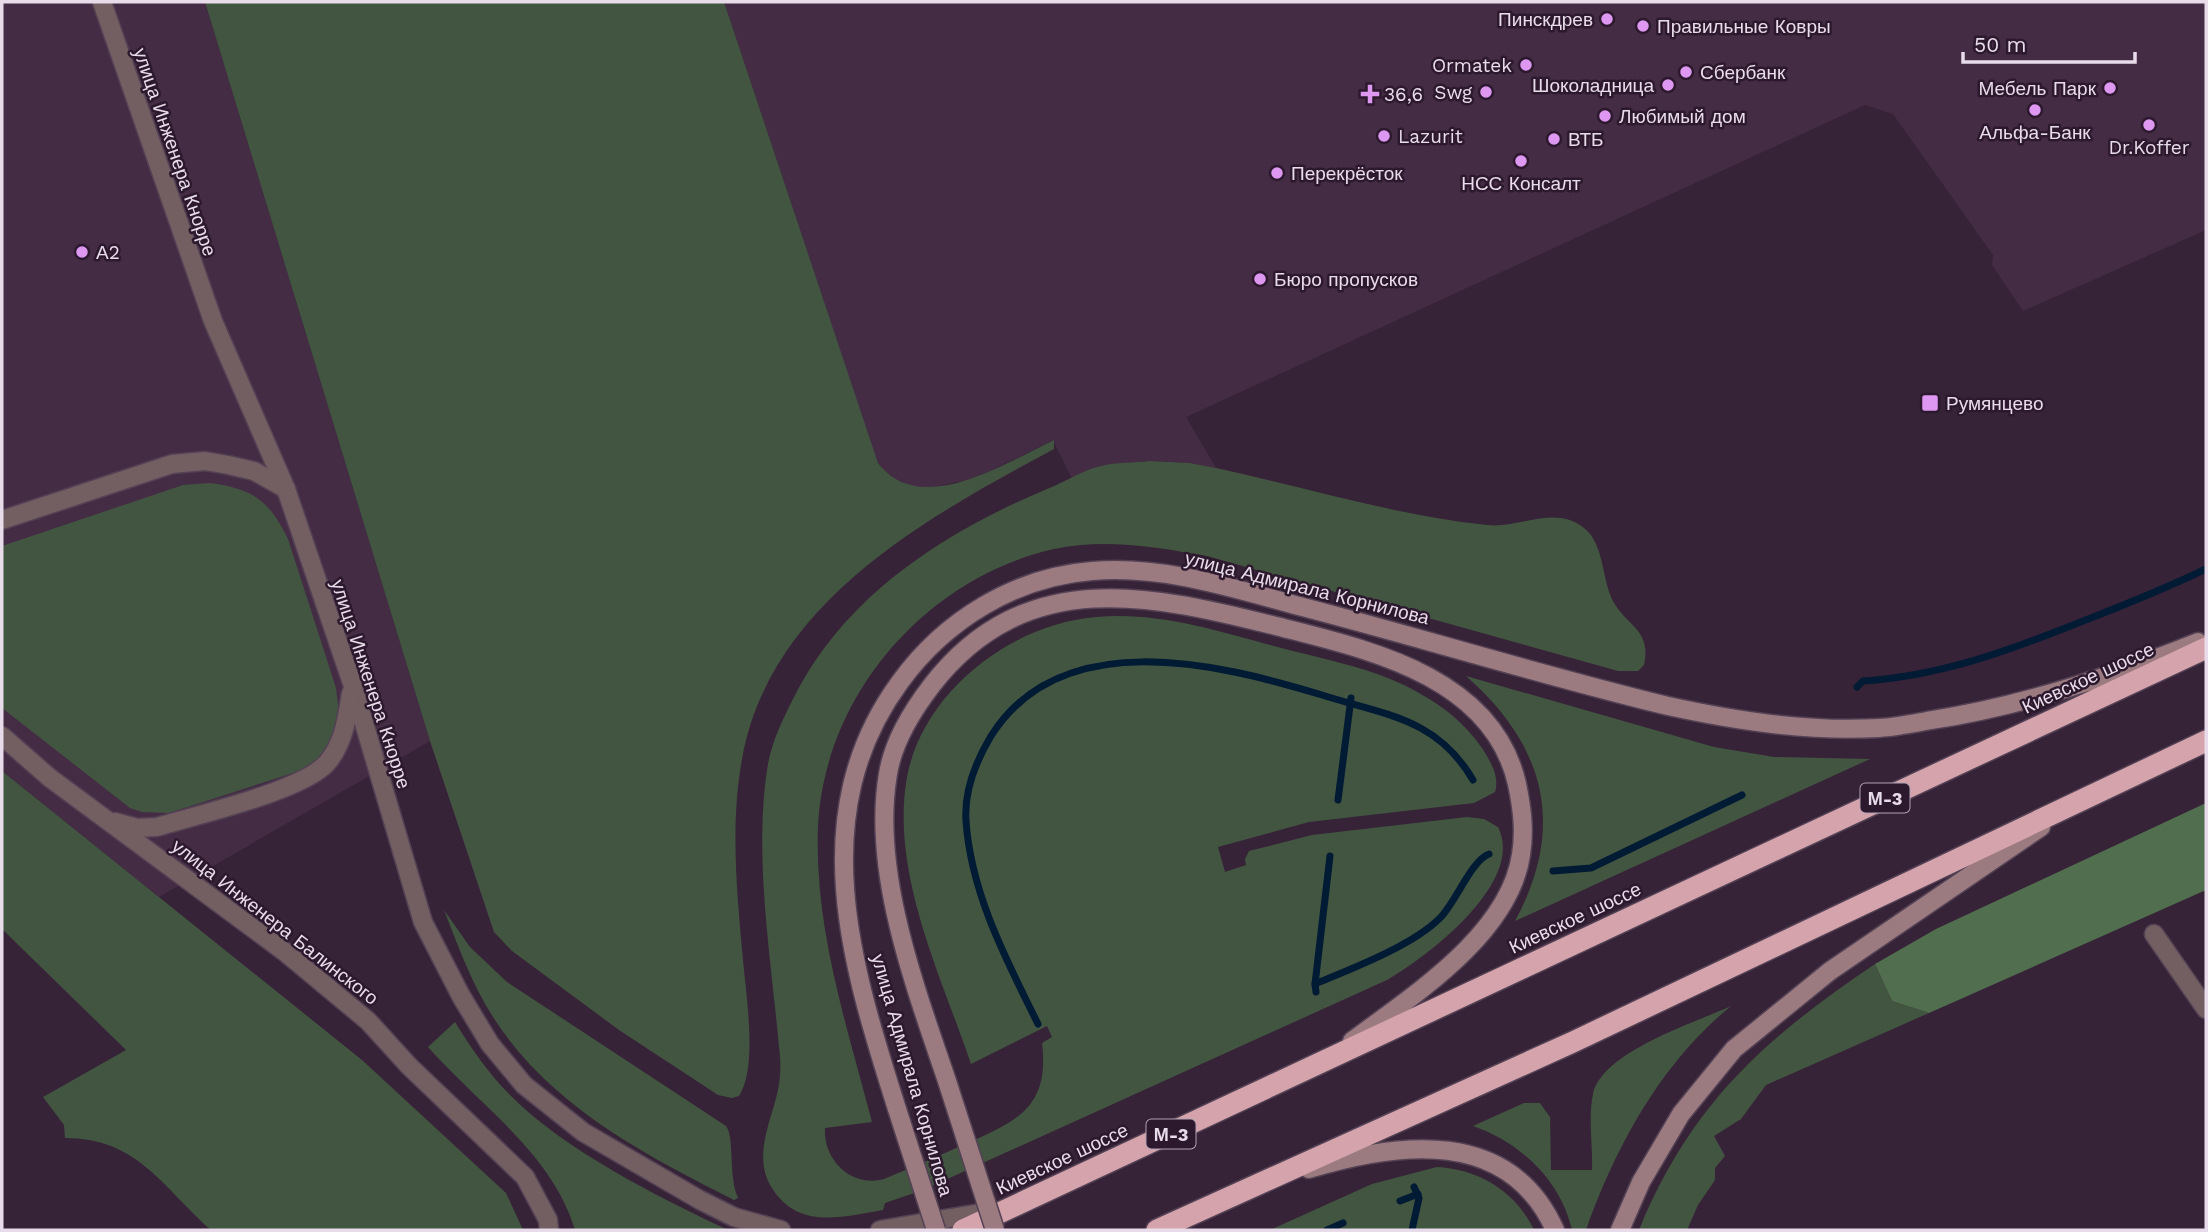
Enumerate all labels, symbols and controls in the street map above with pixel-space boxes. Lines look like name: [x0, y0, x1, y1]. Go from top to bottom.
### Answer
place label: Пинскдрев: [1498, 8, 1593, 31]
marker: Пинскдрев: [1599, 11, 1615, 27]
place label: Правильные Ковры: [1657, 15, 1831, 38]
marker: Правильные Ковры: [1635, 18, 1651, 34]
scale bar: [1963, 21, 2134, 65]
text: 50 m: [1974, 32, 2026, 57]
street label: улица Инженера Кнорре: [129, 45, 221, 259]
place label: Ormatek: [1432, 54, 1512, 77]
marker: Ormatek: [1518, 57, 1534, 73]
place label: Сбербанк: [1700, 61, 1786, 84]
marker: Сбербанк: [1678, 64, 1694, 80]
place label: Шоколадница: [1532, 74, 1654, 97]
marker: Шоколадница: [1660, 77, 1676, 93]
place label: Мебель Парк: [1978, 77, 2097, 100]
marker: Мебель Парк: [2102, 80, 2118, 96]
place label: Swg: [1434, 81, 1473, 104]
place label: 36,6: [1384, 83, 1423, 106]
marker: Swg: [1478, 84, 1494, 100]
marker: 36,6: [1362, 86, 1378, 102]
marker: Альфа-Банк: [2027, 102, 2043, 118]
place label: Любимый дом: [1619, 105, 1746, 128]
marker: Любимый дом: [1597, 108, 1613, 124]
marker: Dr.Koffer: [2141, 117, 2157, 133]
place label: Альфа-Банк: [1979, 121, 2091, 144]
place label: Lazurit: [1398, 125, 1463, 148]
marker: Lazurit: [1376, 128, 1392, 144]
place label: ВТБ: [1568, 128, 1603, 151]
marker: ВТБ: [1546, 131, 1562, 147]
place label: Dr.Koffer: [2108, 136, 2190, 159]
marker: НСС Консалт: [1513, 153, 1529, 169]
place label: Перекрёсток: [1291, 162, 1403, 185]
marker: Перекрёсток: [1269, 165, 1285, 181]
place label: НСС Консалт: [1461, 172, 1581, 195]
place label: А2: [96, 241, 120, 264]
marker: А2: [74, 244, 90, 260]
place label: Бюро пропусков: [1274, 268, 1418, 291]
marker: Бюро пропусков: [1252, 271, 1268, 287]
place label: Румянцево: [1946, 392, 2044, 415]
marker: Румянцево: [1920, 393, 1940, 413]
street label: улица Адмирала Корнилова: [1182, 546, 1432, 630]
street label: улица Инженера Кнорре: [326, 576, 416, 792]
street label: Киевское шоссе: [2018, 637, 2158, 719]
road number: М-3: [1860, 784, 1910, 812]
street label: улица Инженера Балинского: [167, 834, 383, 1010]
street label: Киевское шоссе: [1505, 877, 1645, 959]
street label: улица Адмирала Корнилова: [866, 951, 958, 1199]
street label: Киевское шоссе: [992, 1118, 1132, 1200]
road number: М-3: [1146, 1120, 1196, 1148]

